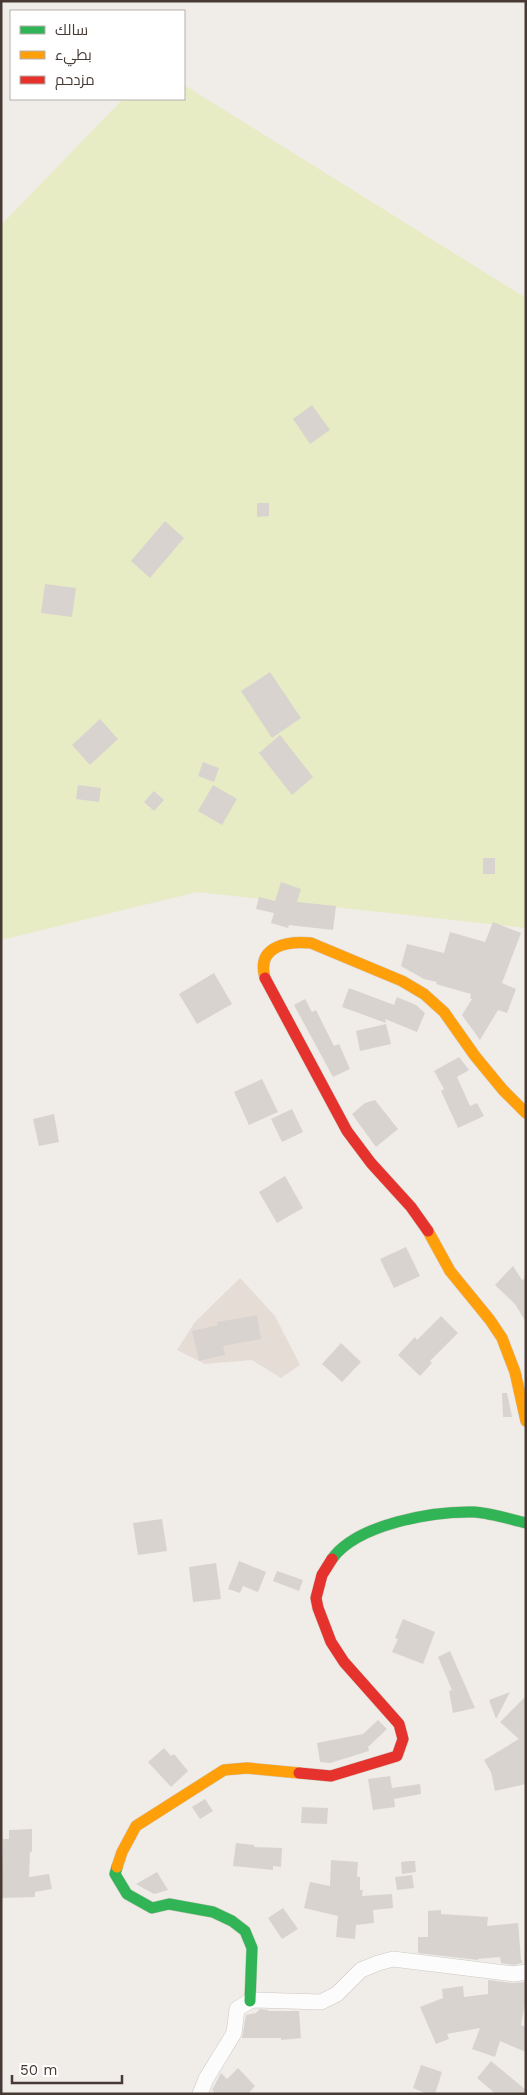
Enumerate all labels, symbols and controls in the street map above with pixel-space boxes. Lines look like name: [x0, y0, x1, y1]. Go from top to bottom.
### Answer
legend: [10, 10, 185, 100]
text: سالك: [55, 21, 88, 39]
text: بطيء: [55, 46, 92, 67]
text: مزدحم: [55, 71, 95, 90]
scale bar: [12, 2052, 122, 2084]
text: 50 m: [20, 2061, 57, 2079]

